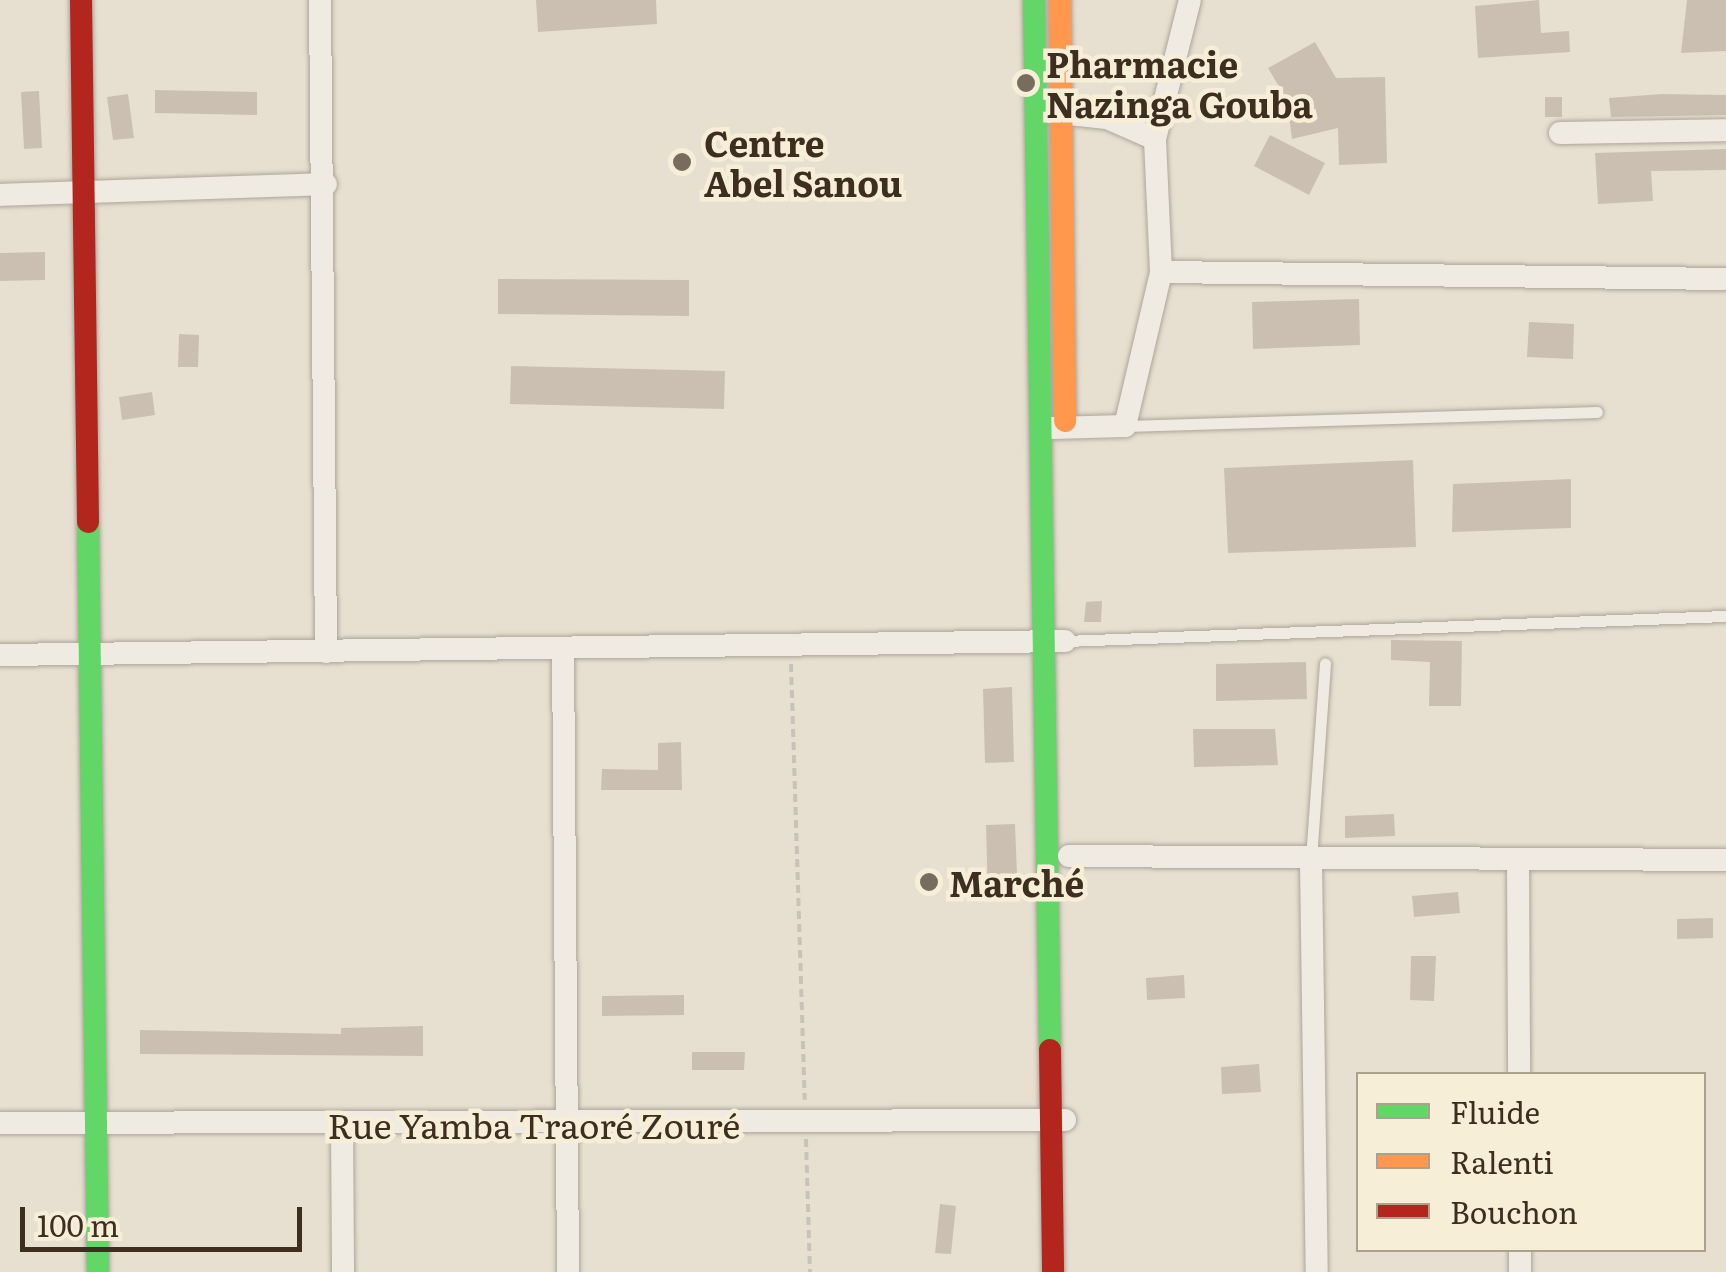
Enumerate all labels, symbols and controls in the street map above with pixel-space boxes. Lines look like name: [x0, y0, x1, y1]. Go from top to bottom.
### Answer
place label: Pharmacie Nazinga Gouba: [1046, 42, 1313, 124]
marker: Pharmacie Nazinga Gouba: [1015, 72, 1037, 94]
place label: Centre Abel Sanou: [704, 121, 902, 203]
marker: Centre Abel Sanou: [669, 149, 695, 175]
place label: Marché: [949, 861, 1084, 903]
marker: Marché: [918, 871, 940, 893]
legend: [1356, 1072, 1706, 1252]
text: Fluide: [1450, 1089, 1540, 1133]
street label: Rue Yamba Traoré Zouré: [328, 1103, 740, 1145]
text: Ralenti: [1450, 1139, 1554, 1183]
scale bar: [25, 1187, 308, 1249]
text: Bouchon: [1450, 1189, 1578, 1233]
text: 100 m: [37, 1202, 119, 1246]

